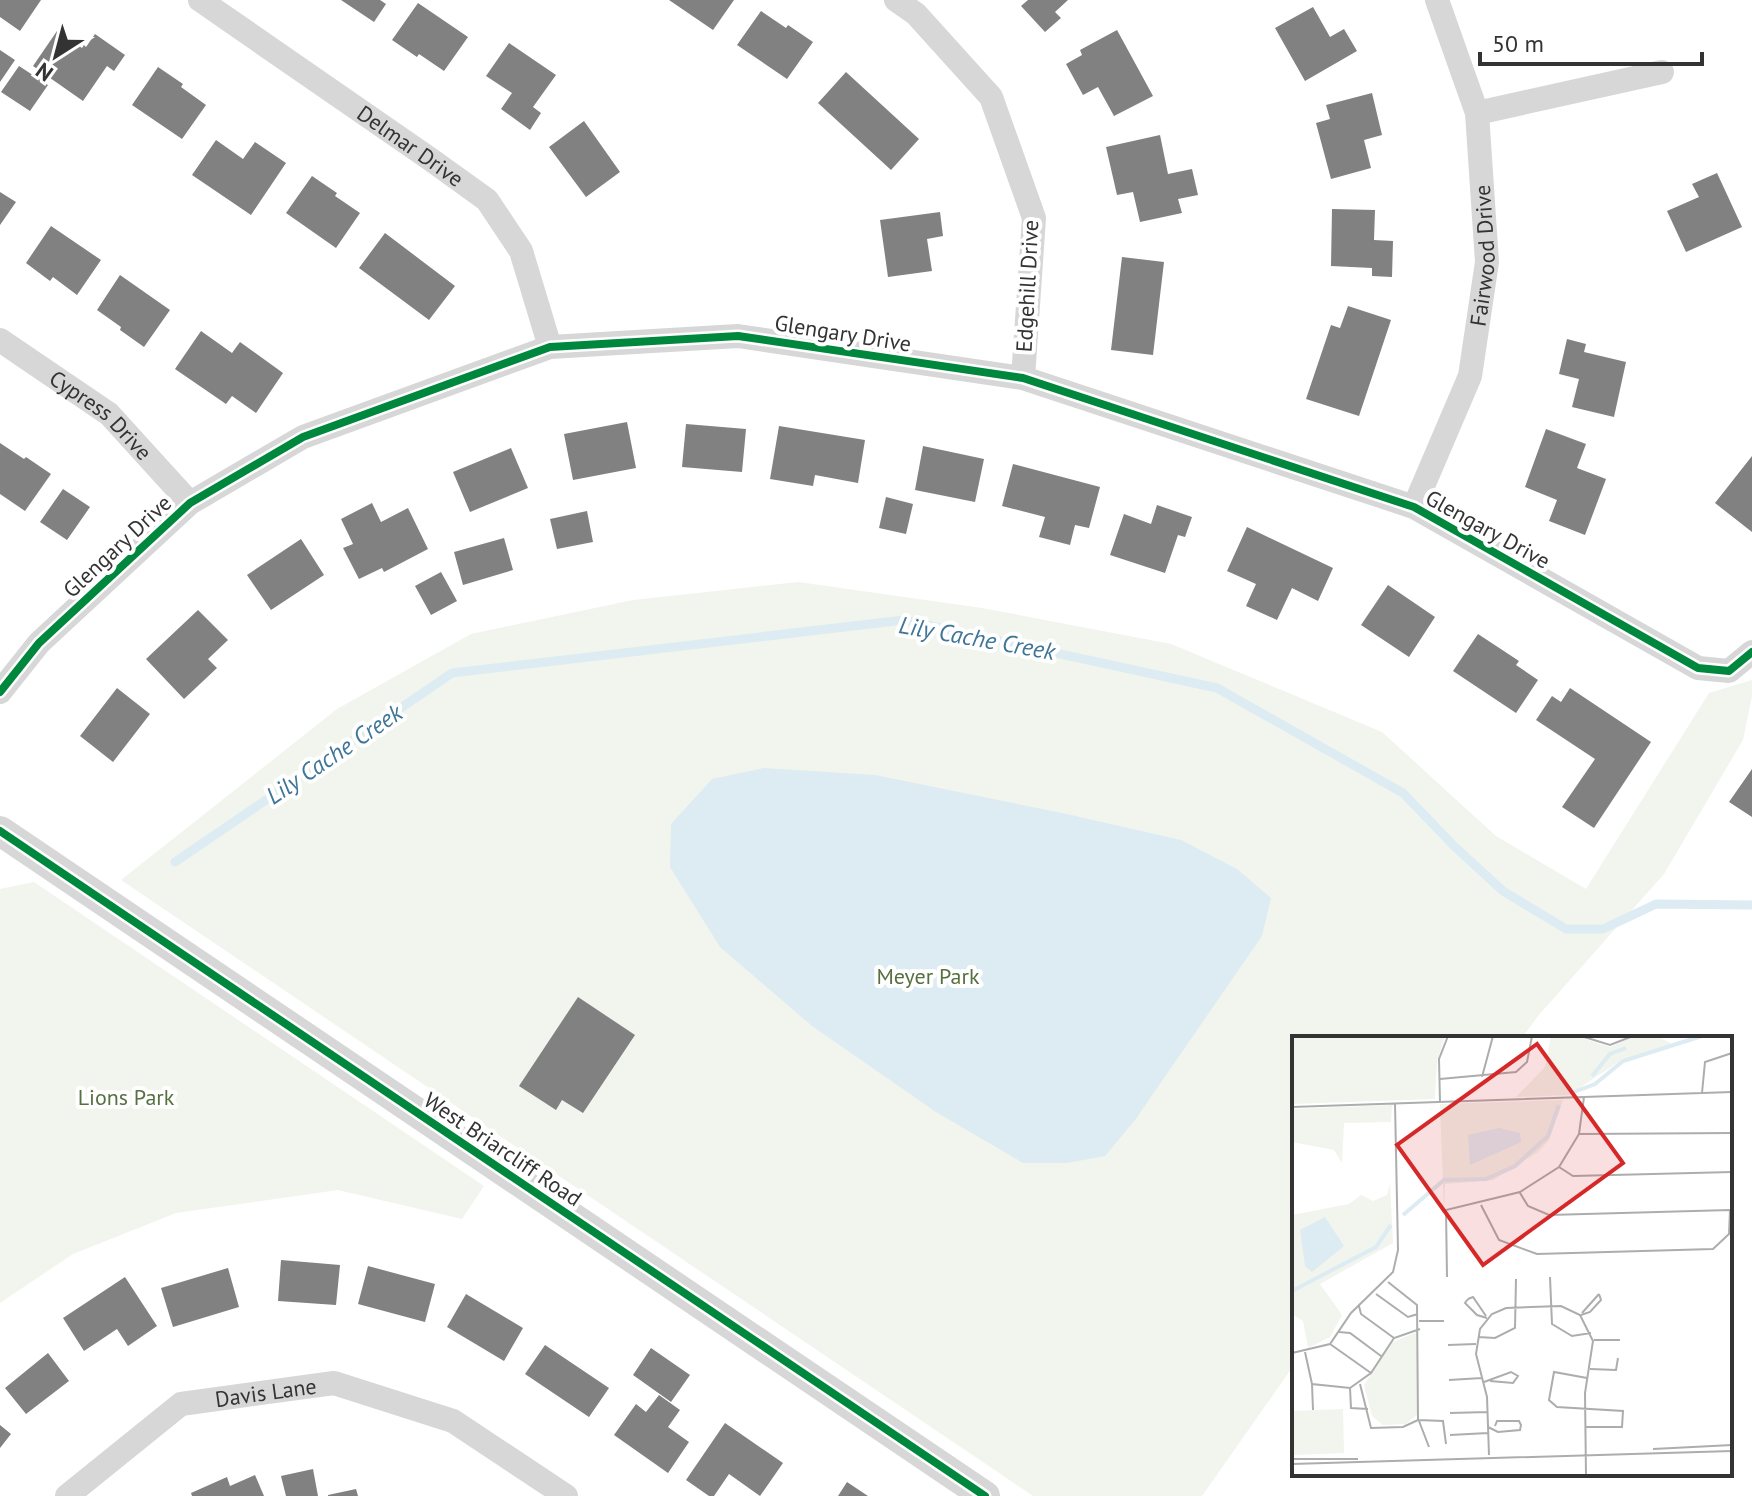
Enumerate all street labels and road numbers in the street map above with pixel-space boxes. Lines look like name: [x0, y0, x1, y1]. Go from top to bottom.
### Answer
street label: Delmar Drive: [352, 99, 469, 193]
street label: Fairwood Drive: [1464, 184, 1501, 328]
street label: Edgehill Drive: [1010, 219, 1044, 353]
street label: Glengary Drive: [773, 308, 913, 358]
street label: Cypress Drive: [44, 364, 158, 466]
street label: Glengary Drive: [1421, 483, 1555, 575]
street label: Glengary Drive: [57, 489, 177, 603]
street label: West Briarcliff Road: [419, 1086, 587, 1212]
street label: Davis Lane: [213, 1372, 318, 1413]

